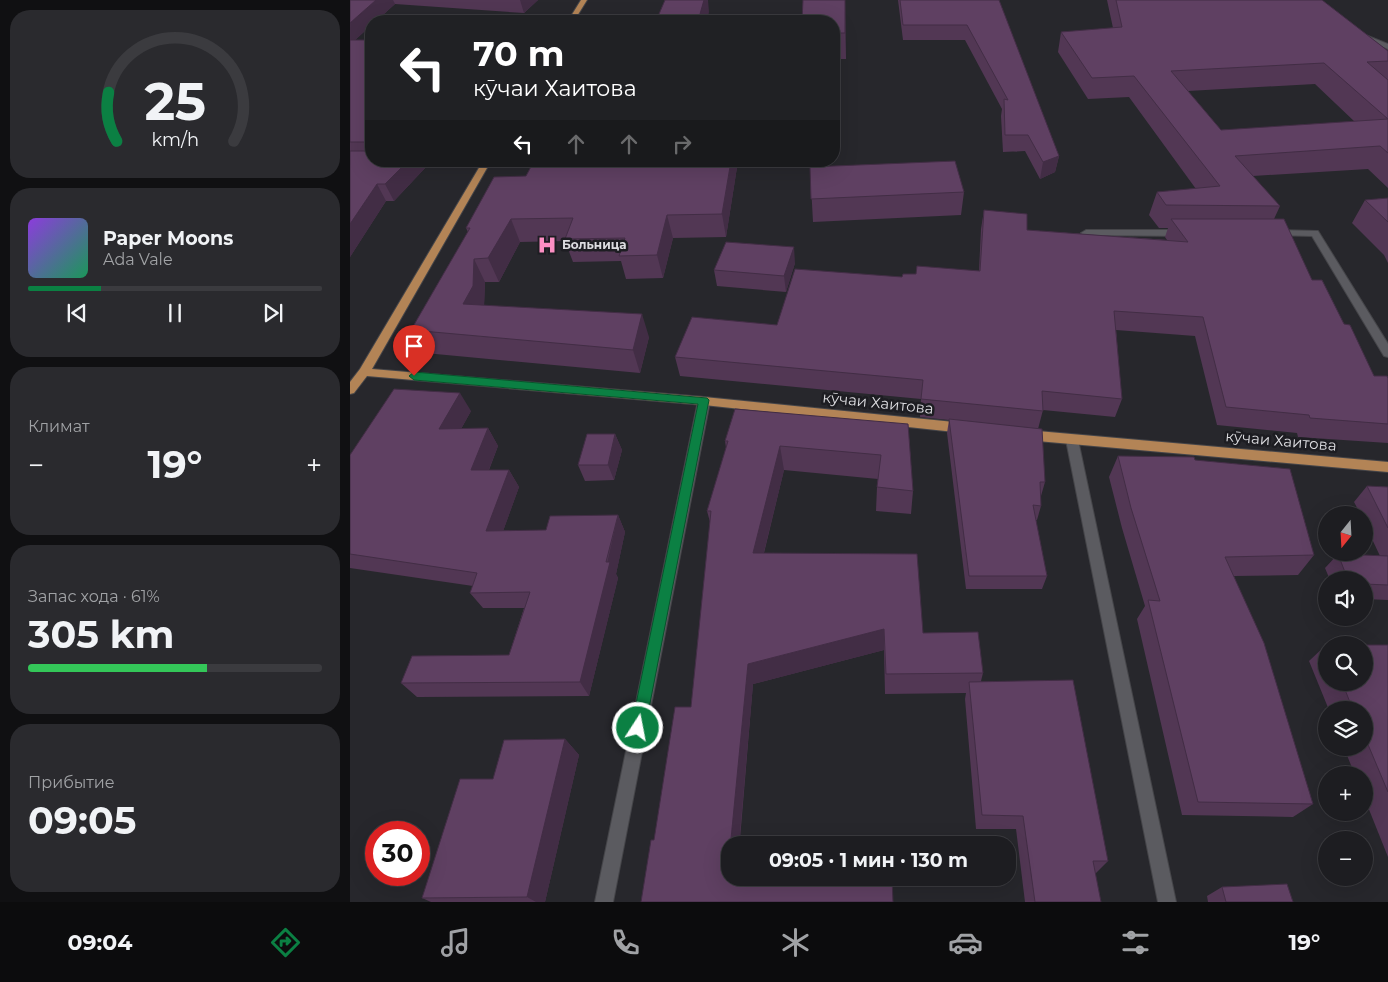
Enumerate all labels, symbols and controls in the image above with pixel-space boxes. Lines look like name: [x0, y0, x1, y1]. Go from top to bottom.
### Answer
text: 70 m: [473, 32, 564, 75]
icon: left: [390, 35, 455, 100]
text: 25: [144, 70, 206, 133]
text: кӯчаи Хаитова: [473, 75, 637, 102]
text: km/h: [151, 129, 199, 150]
icon: left: [509, 130, 537, 158]
icon: ahead: [562, 130, 590, 158]
icon: ahead: [615, 130, 643, 158]
icon: right: [668, 130, 696, 158]
text: Paper Moons: [103, 227, 233, 250]
hospital icon: Больница: [536, 234, 558, 256]
place label: Больница: [562, 237, 626, 252]
text: Ada Vale: [103, 250, 173, 269]
icon: previous: [63, 299, 91, 327]
icon: pause: [161, 299, 189, 327]
icon: next: [259, 299, 287, 327]
pin: [393, 325, 435, 376]
icon: arrive: [400, 332, 428, 360]
street label: кӯчаи Хаитова: [822, 387, 934, 418]
text: Климат: [28, 417, 90, 436]
street label: кӯчаи Хаитова: [1225, 426, 1337, 455]
text: 19°: [148, 441, 203, 488]
text: −: [28, 448, 44, 482]
text: +: [306, 448, 322, 482]
north arrow: [1318, 506, 1372, 561]
map controls: [1318, 506, 1373, 886]
button: sound: [1318, 571, 1373, 626]
text: Запас хода · 61%: [28, 587, 160, 606]
text: 305 km: [28, 611, 174, 658]
button: search: [1318, 636, 1373, 691]
position arrow: [611, 701, 663, 753]
button: layers: [1318, 701, 1373, 756]
button: +: [1318, 766, 1373, 821]
text: Прибытие: [28, 773, 115, 792]
text: 09:05: [28, 797, 136, 844]
speed limit sign: 30: [365, 821, 430, 886]
button: −: [1318, 831, 1373, 886]
text: 09:05 · 1 мин · 130 m: [769, 849, 968, 872]
icon: directions: [268, 925, 303, 960]
icon: music: [438, 925, 473, 960]
icon: phone: [608, 925, 643, 960]
icon: climate: [778, 925, 813, 960]
icon: car: [948, 925, 983, 960]
icon: filters: [1118, 925, 1153, 960]
text: 09:04: [68, 929, 132, 956]
text: 19°: [1288, 929, 1320, 956]

